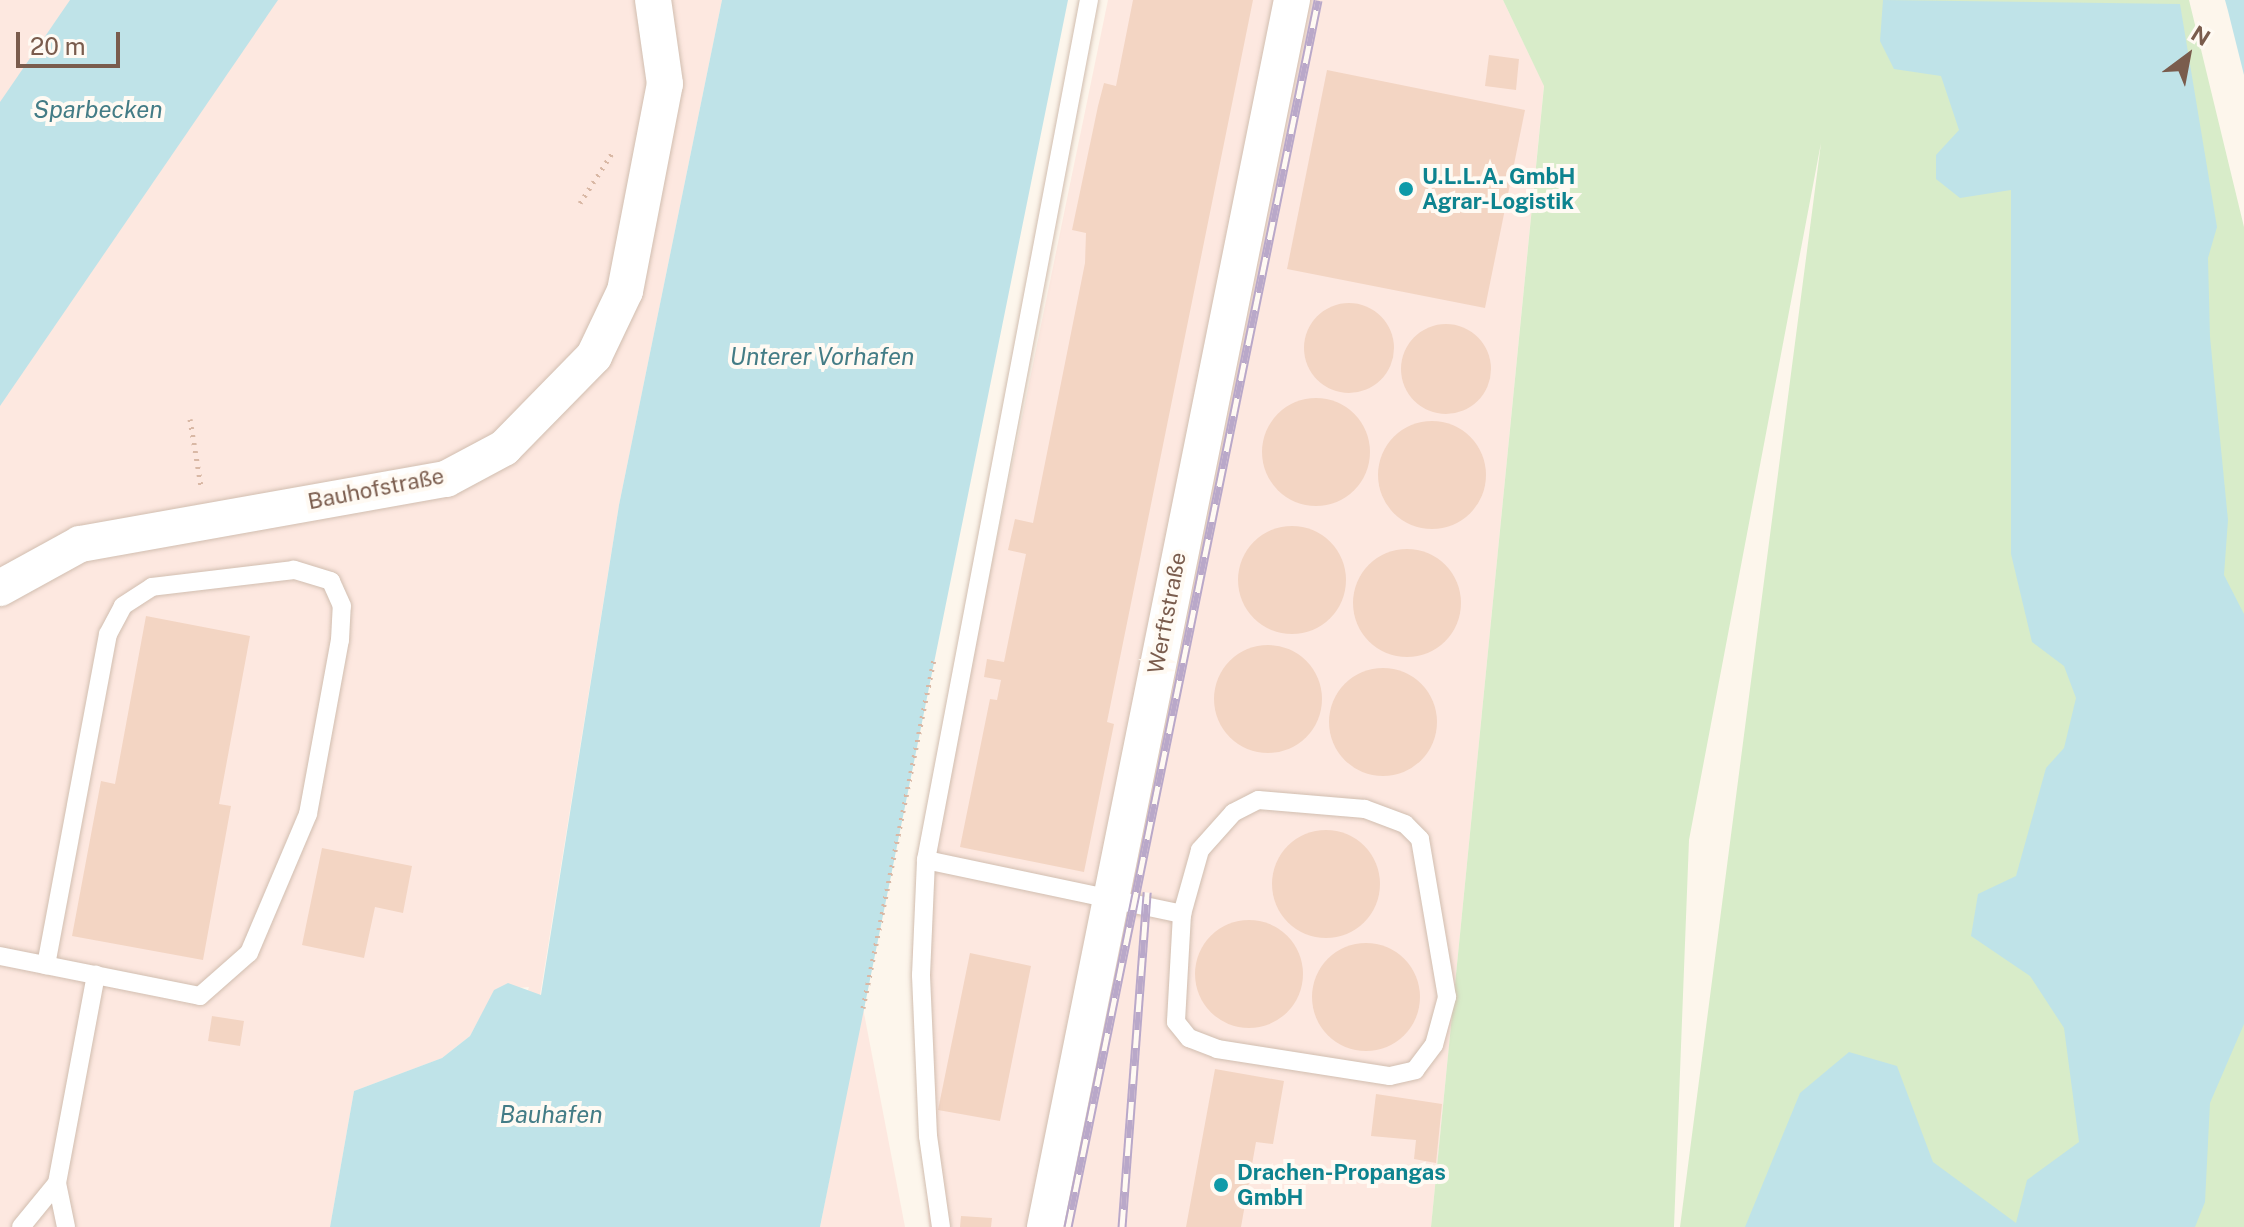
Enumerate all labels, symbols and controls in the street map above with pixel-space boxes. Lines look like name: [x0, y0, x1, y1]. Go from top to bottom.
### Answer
scale bar: [20, 16, 124, 66]
north arrow: [2148, 16, 2228, 96]
text: N: [2187, 20, 2215, 51]
text: 20 m: [30, 32, 86, 60]
water label: Sparbecken: [33, 96, 163, 124]
place label: U.L.L.A. GmbH Agrar-Logistik: [1422, 163, 1576, 214]
marker: U.L.L.A. GmbH Agrar-Logistik: [1397, 180, 1415, 198]
water label: Unterer Vorhafen: [729, 343, 915, 371]
street label: Bauhofstraße: [306, 463, 446, 515]
street label: Werftstraße: [1142, 550, 1192, 676]
water label: Bauhafen: [499, 1101, 603, 1129]
place label: Drachen-Propangas GmbH: [1237, 1159, 1446, 1210]
marker: Drachen-Propangas GmbH: [1212, 1176, 1230, 1194]

